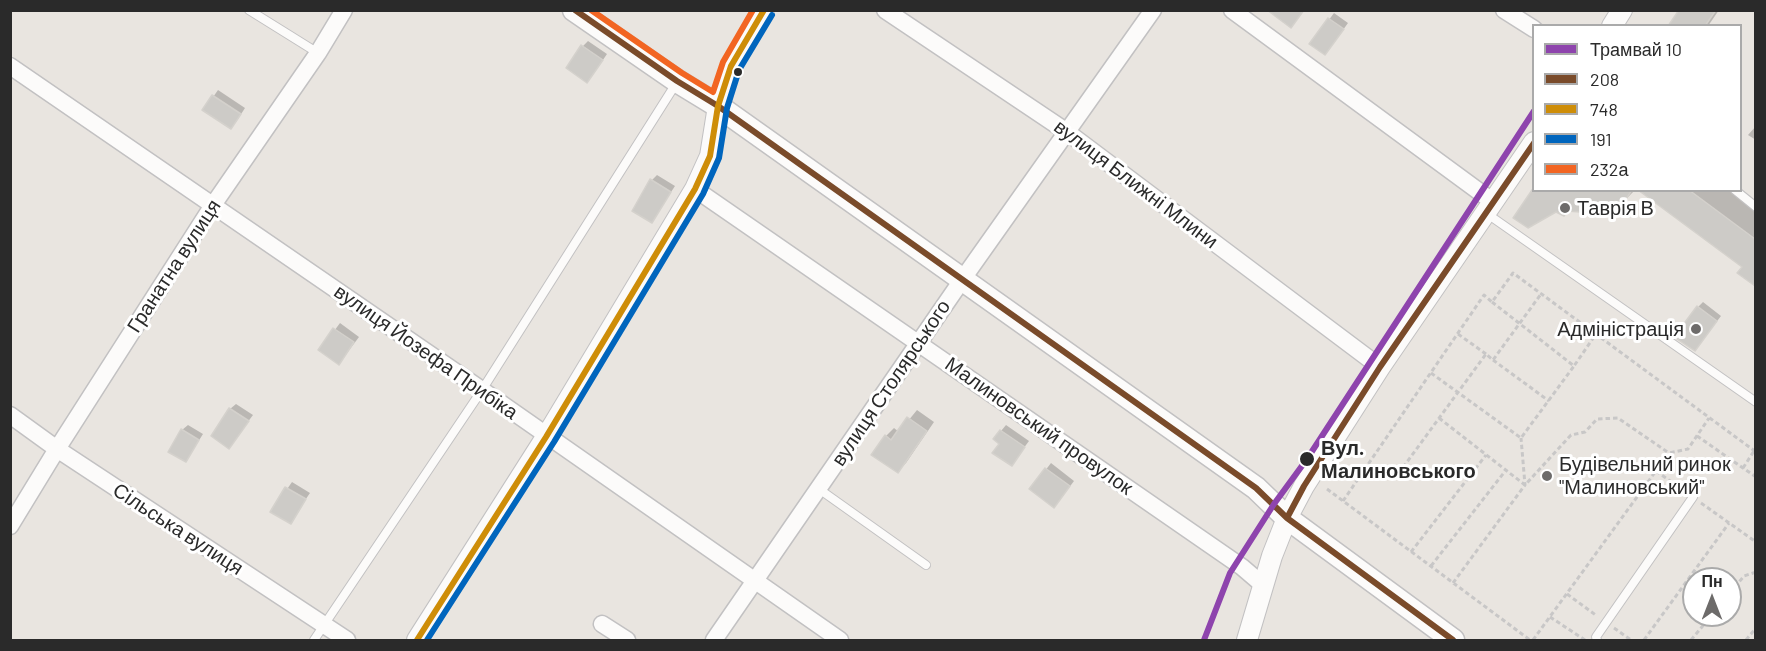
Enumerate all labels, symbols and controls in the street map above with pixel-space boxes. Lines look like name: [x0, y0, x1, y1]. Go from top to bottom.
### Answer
legend: [1532, 24, 1742, 192]
text: Трамвай 10: [1590, 38, 1682, 60]
unlabelled marker: [732, 66, 744, 78]
text: 208: [1590, 68, 1619, 90]
text: 748: [1590, 98, 1618, 120]
street label: вулиця Ближні Млини: [1049, 114, 1223, 254]
text: 191: [1590, 128, 1612, 150]
text: 232а: [1590, 158, 1628, 180]
street label: Гранатна вулиця: [122, 195, 226, 337]
place label: Таврія В: [1577, 196, 1654, 220]
marker: Таврія В: [1558, 201, 1572, 215]
street label: вулиця Йозефа Прибіка: [330, 279, 522, 425]
street label: вулиця Столярського: [827, 295, 955, 471]
place label: Адміністрація: [1557, 317, 1684, 341]
marker: Адміністрація: [1689, 322, 1703, 336]
street label: Малиновський провулок: [941, 352, 1137, 500]
place label: Вул. Малиновського: [1321, 436, 1476, 483]
marker: Вул. Малиновського: [1298, 450, 1316, 468]
place label: Будівельний ринок "Малиновський": [1559, 452, 1731, 499]
marker: Будівельний ринок "Малиновський": [1540, 469, 1554, 483]
street label: Сільська вулиця: [108, 478, 248, 580]
north arrow: [1682, 567, 1742, 627]
text: Пн: [1701, 571, 1723, 590]

